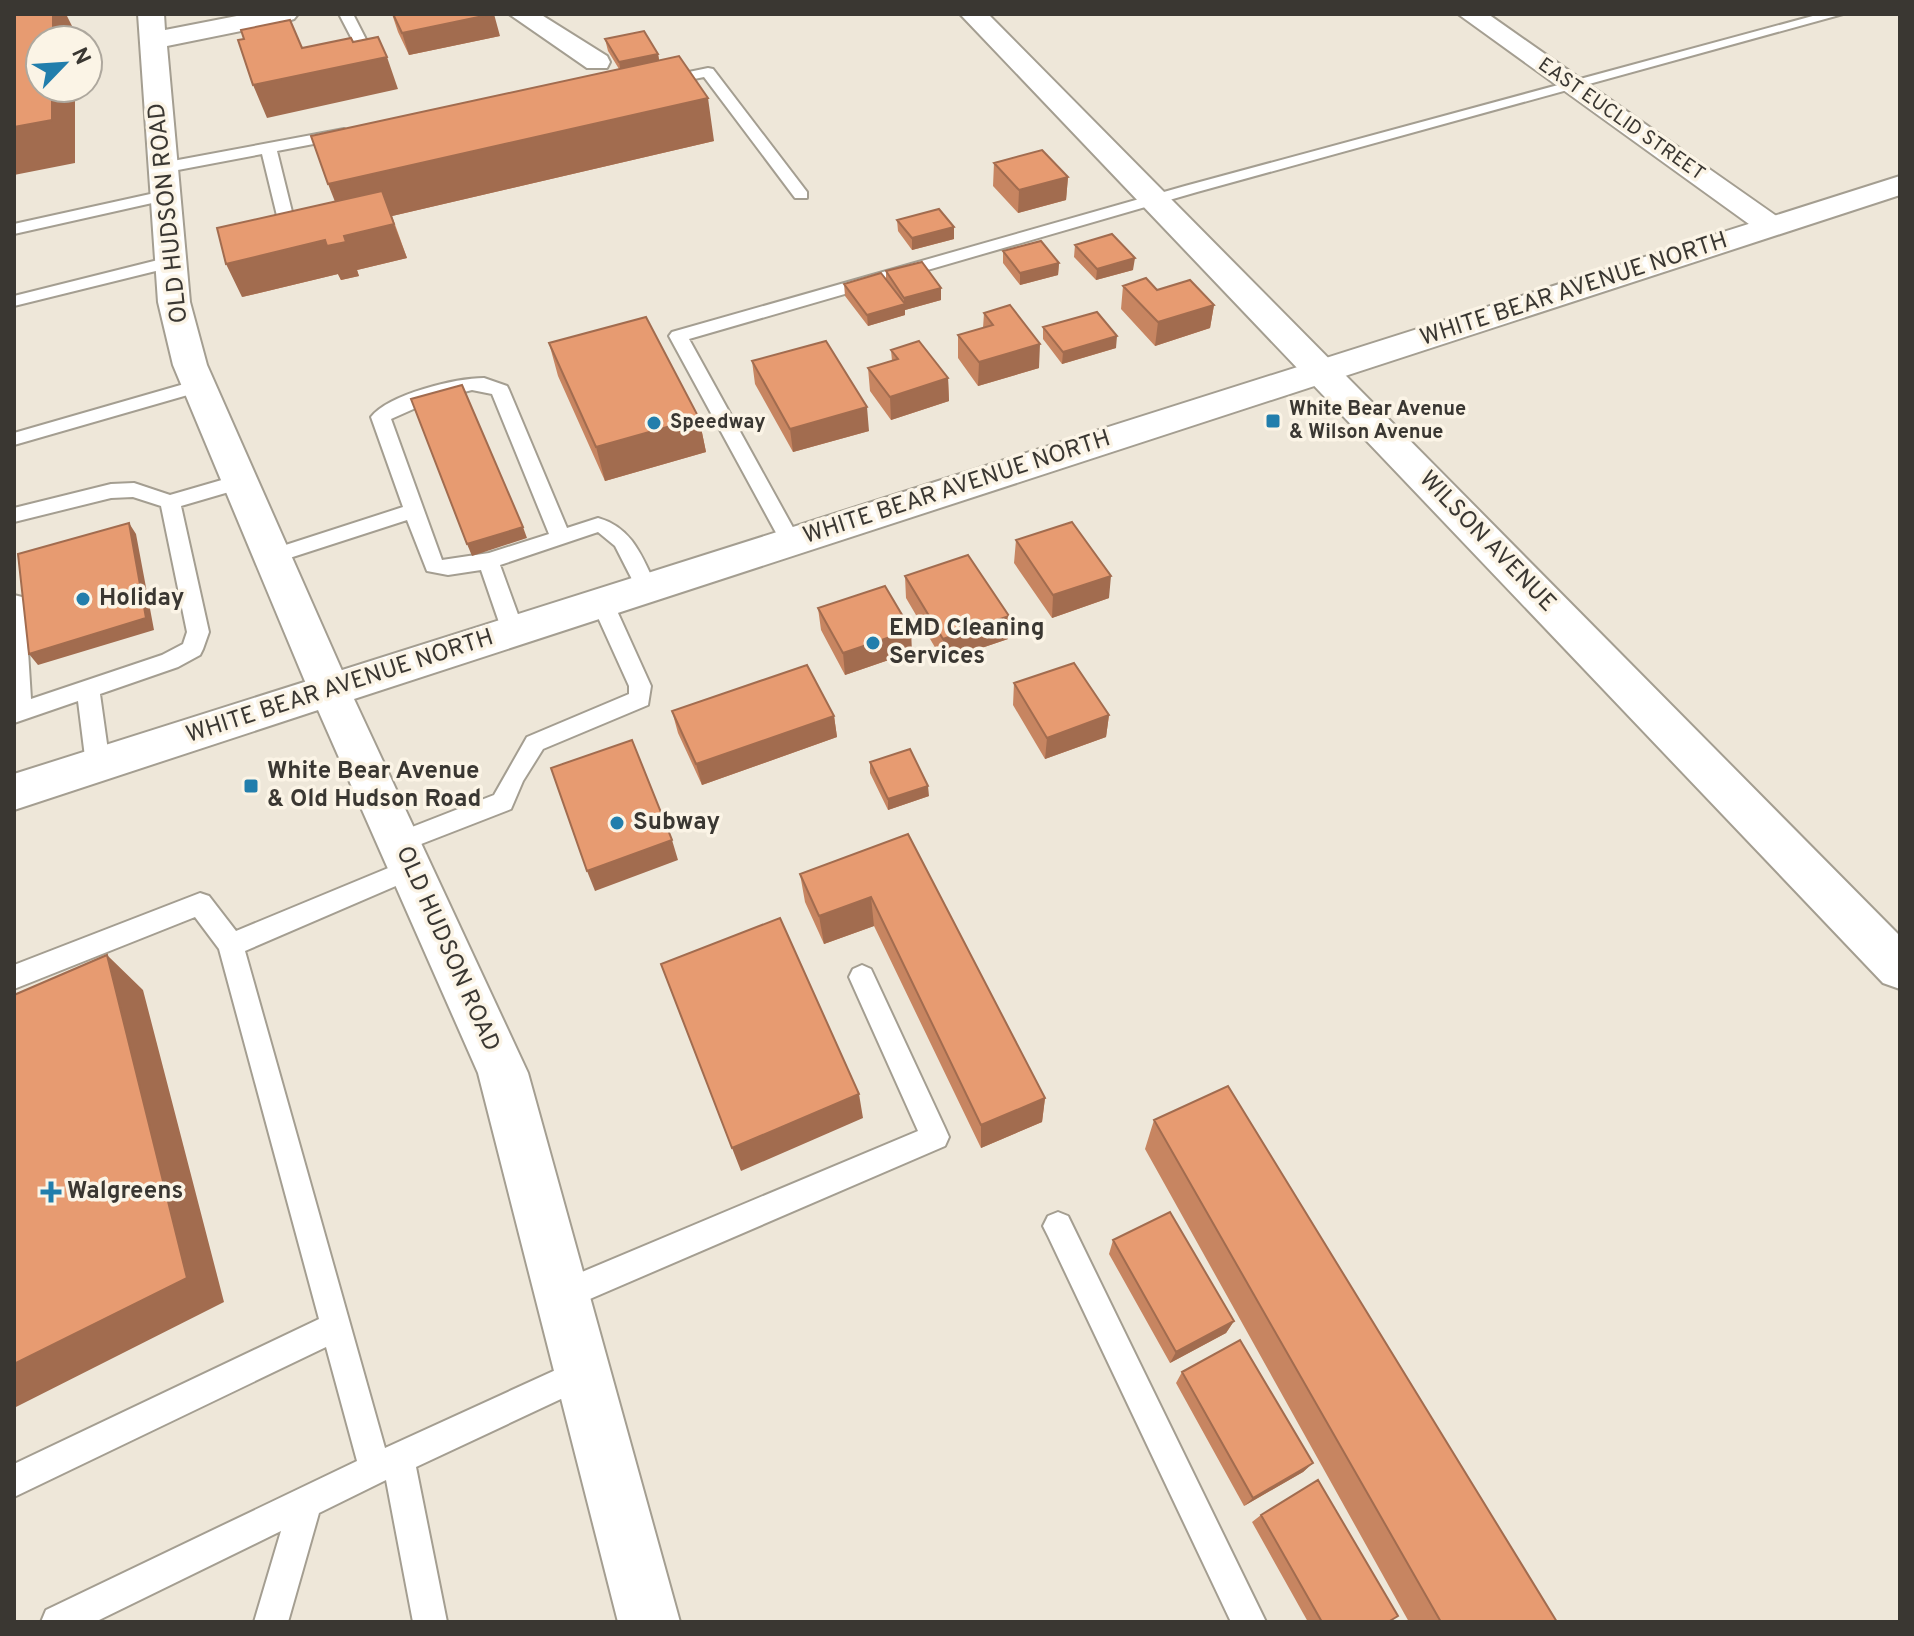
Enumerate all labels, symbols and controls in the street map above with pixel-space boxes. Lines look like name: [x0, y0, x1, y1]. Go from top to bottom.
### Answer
north arrow: [24, 24, 104, 104]
text: N: [64, 44, 95, 69]
street label: EAST EUCLID STREET: [1532, 53, 1710, 187]
street label: OLD HUDSON ROAD: [143, 101, 195, 325]
street label: WHITE BEAR AVENUE NORTH: [1417, 226, 1731, 354]
place label: White Bear Avenue & Wilson Avenue: [1289, 397, 1466, 446]
place label: Speedway: [670, 410, 766, 436]
marker: White Bear Avenue & Wilson Avenue: [1264, 412, 1282, 430]
marker: Speedway: [645, 414, 663, 432]
street label: WHITE BEAR AVENUE NORTH: [800, 424, 1114, 552]
street label: WILSON AVENUE: [1412, 465, 1562, 619]
place label: Holiday: [99, 584, 184, 614]
marker: Holiday: [74, 590, 92, 608]
place label: EMD Cleaning Services: [889, 614, 1045, 672]
street label: WHITE BEAR AVENUE NORTH: [183, 623, 497, 751]
marker: EMD Cleaning Services: [864, 634, 882, 652]
place label: White Bear Avenue & Old Hudson Road: [267, 757, 481, 815]
marker: White Bear Avenue & Old Hudson Road: [242, 777, 260, 795]
place label: Subway: [633, 808, 720, 838]
marker: Subway: [608, 814, 626, 832]
street label: OLD HUDSON ROAD: [388, 842, 506, 1056]
place label: Walgreens: [67, 1177, 183, 1207]
marker: Walgreens: [42, 1183, 60, 1201]

